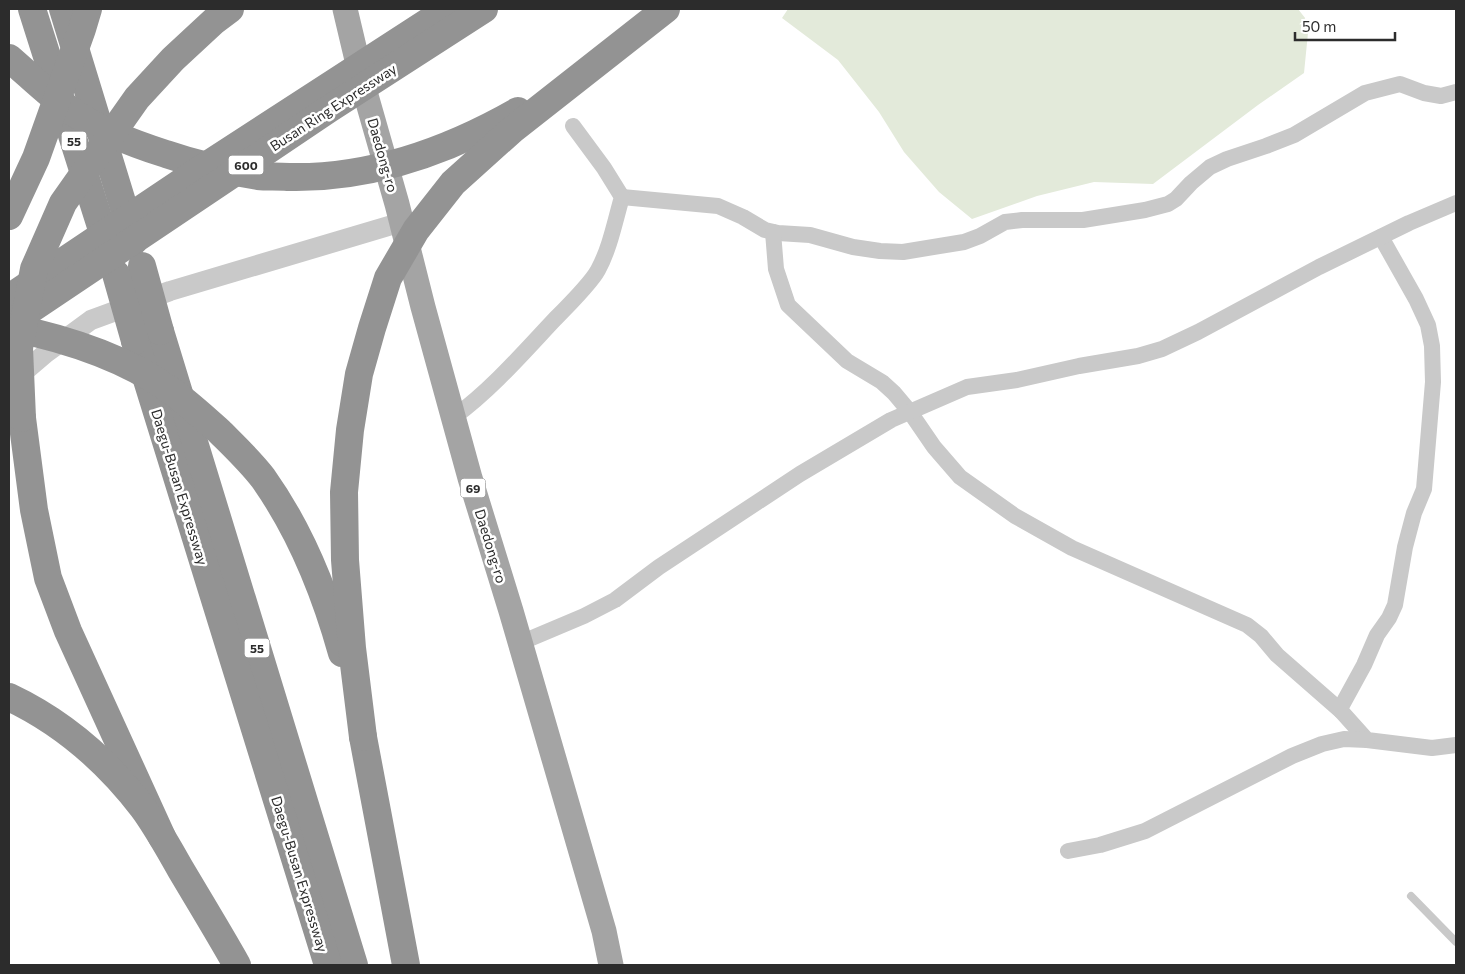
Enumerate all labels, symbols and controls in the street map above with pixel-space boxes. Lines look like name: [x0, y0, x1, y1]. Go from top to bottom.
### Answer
scale bar: [1295, 10, 1395, 42]
text: 50 m: [1302, 17, 1336, 35]
street label: Busan Ring Expressway: [267, 60, 399, 154]
street label: Daedong-ro: [364, 116, 402, 194]
road number: 55: [62, 132, 86, 150]
road number: 600: [228, 156, 264, 174]
street label: Daegu-Busan Expressway: [148, 407, 212, 567]
road number: 69: [460, 478, 486, 498]
street label: Daedong-ro: [472, 507, 510, 585]
road number: 55: [244, 638, 270, 658]
street label: Daegu-Busan Expressway: [268, 794, 332, 954]

